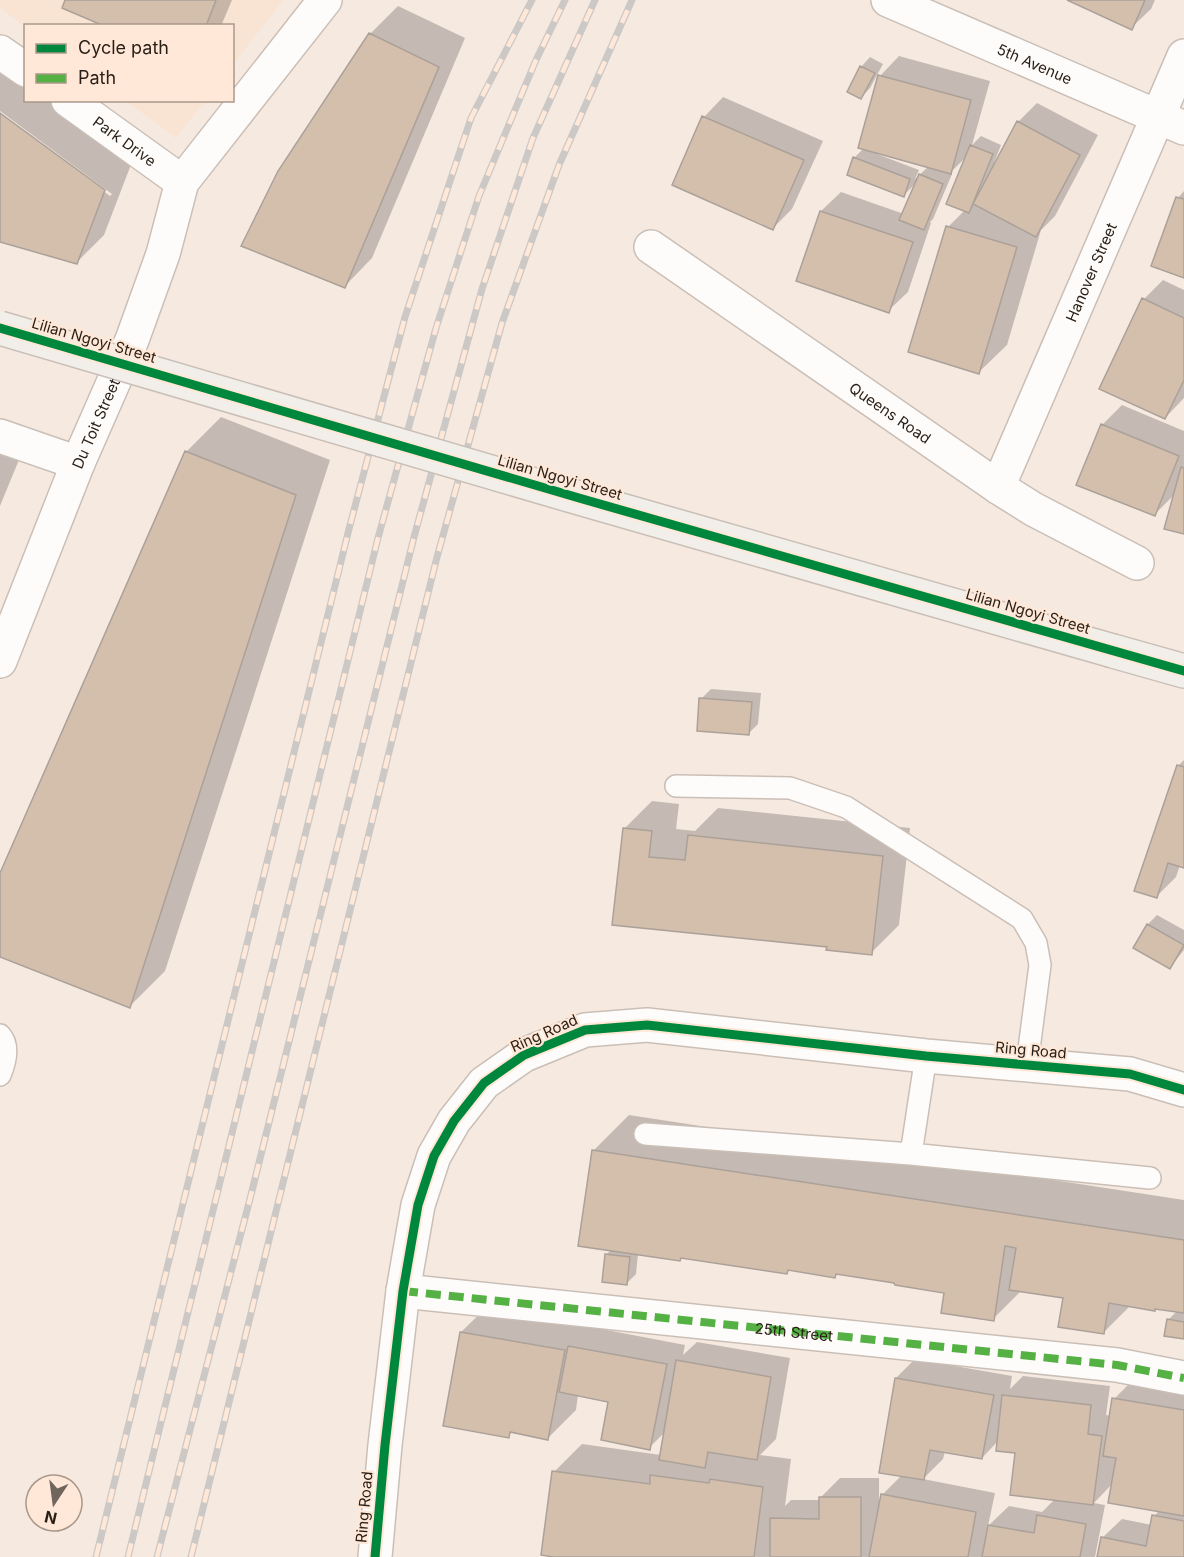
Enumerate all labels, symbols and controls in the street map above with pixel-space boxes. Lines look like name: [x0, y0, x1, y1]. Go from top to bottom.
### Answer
legend: [24, 24, 234, 102]
text: Cycle path: [78, 37, 169, 58]
street label: 5th Avenue: [994, 39, 1075, 88]
text: Path: [78, 67, 116, 88]
street label: Park Drive: [89, 112, 160, 170]
street label: Hanover Street: [1061, 220, 1121, 325]
street label: Lilian Ngoyi Street: [30, 313, 159, 367]
street label: Du Toit Street: [67, 375, 124, 471]
street label: Queens Road: [846, 378, 935, 447]
street label: Lilian Ngoyi Street: [496, 450, 625, 504]
street label: Lilian Ngoyi Street: [964, 584, 1093, 638]
street label: Ring Road: [507, 1010, 581, 1056]
street label: Ring Road: [994, 1037, 1068, 1063]
street label: 25th Street: [754, 1318, 834, 1345]
street label: Ring Road: [351, 1470, 377, 1544]
north arrow: [24, 1473, 84, 1533]
text: N: [42, 1506, 59, 1529]

